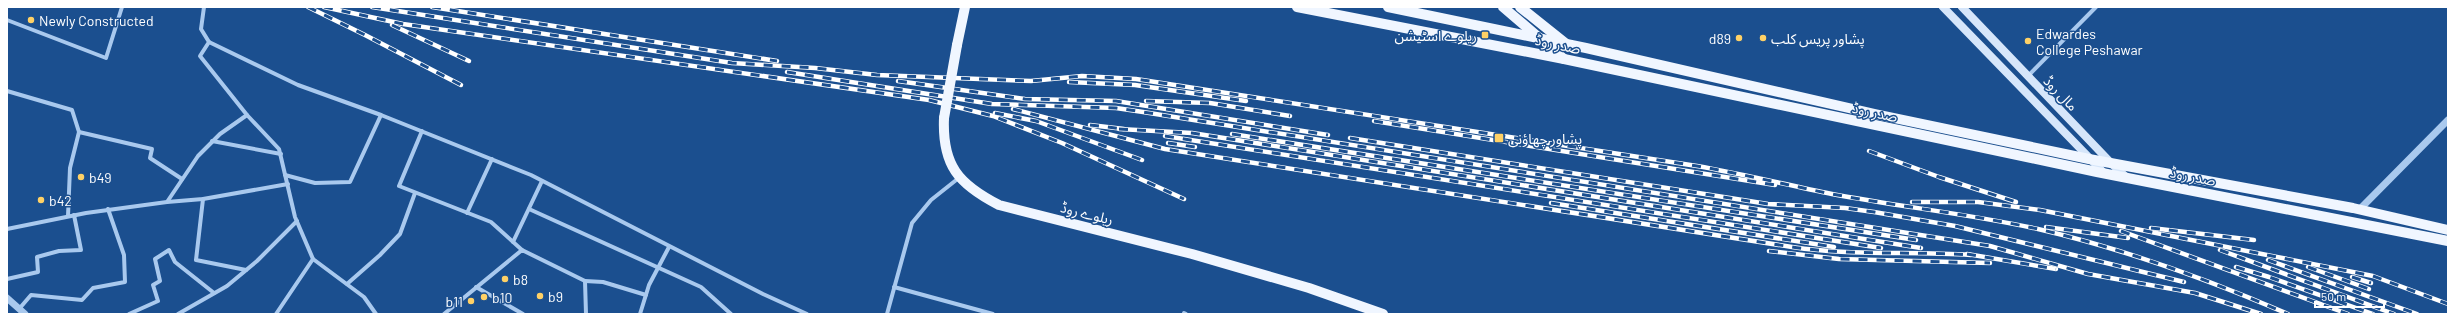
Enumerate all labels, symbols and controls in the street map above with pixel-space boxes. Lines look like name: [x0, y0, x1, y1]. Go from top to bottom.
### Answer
place label: Newly Constructed: [39, 12, 154, 29]
marker: Newly Constructed: [26, 15, 36, 25]
place label: Edwardes College Peshawar: [2036, 25, 2143, 58]
place label: ریلوے اسٹیشن: [1394, 27, 1477, 45]
marker: ریلوے اسٹیشن: [1480, 30, 1490, 40]
place label: d89: [1709, 30, 1731, 47]
place label: پشاور پریس کلب: [1771, 30, 1865, 49]
street label: صدر روڈ: [1533, 31, 1583, 58]
marker: d89: [1734, 33, 1744, 43]
marker: پشاور پریس کلب: [1758, 33, 1768, 43]
marker: Edwardes College Peshawar: [2023, 36, 2033, 46]
street label: مال روڈ: [2040, 72, 2082, 115]
street label: صدر روڈ: [1850, 99, 1900, 126]
place label: پشاور چھاؤنی: [1508, 130, 1582, 149]
marker: پشاور چھاؤنی: [1493, 132, 1505, 144]
street label: صدر روڈ: [2169, 163, 2218, 190]
place label: b49: [89, 169, 112, 186]
marker: b49: [76, 172, 86, 182]
place label: b42: [49, 192, 72, 209]
marker: b42: [36, 195, 46, 205]
street label: ریلوے روڈ: [1059, 198, 1115, 229]
place label: b8: [513, 271, 528, 288]
marker: b8: [500, 274, 510, 284]
scale bar: [2315, 283, 2384, 309]
place label: b9: [548, 288, 563, 305]
place label: b10: [492, 289, 512, 306]
text: 50 m: [2321, 289, 2346, 303]
marker: b9: [535, 291, 545, 301]
marker: b10: [479, 292, 489, 302]
place label: b11: [446, 293, 463, 310]
marker: b11: [466, 296, 476, 306]

